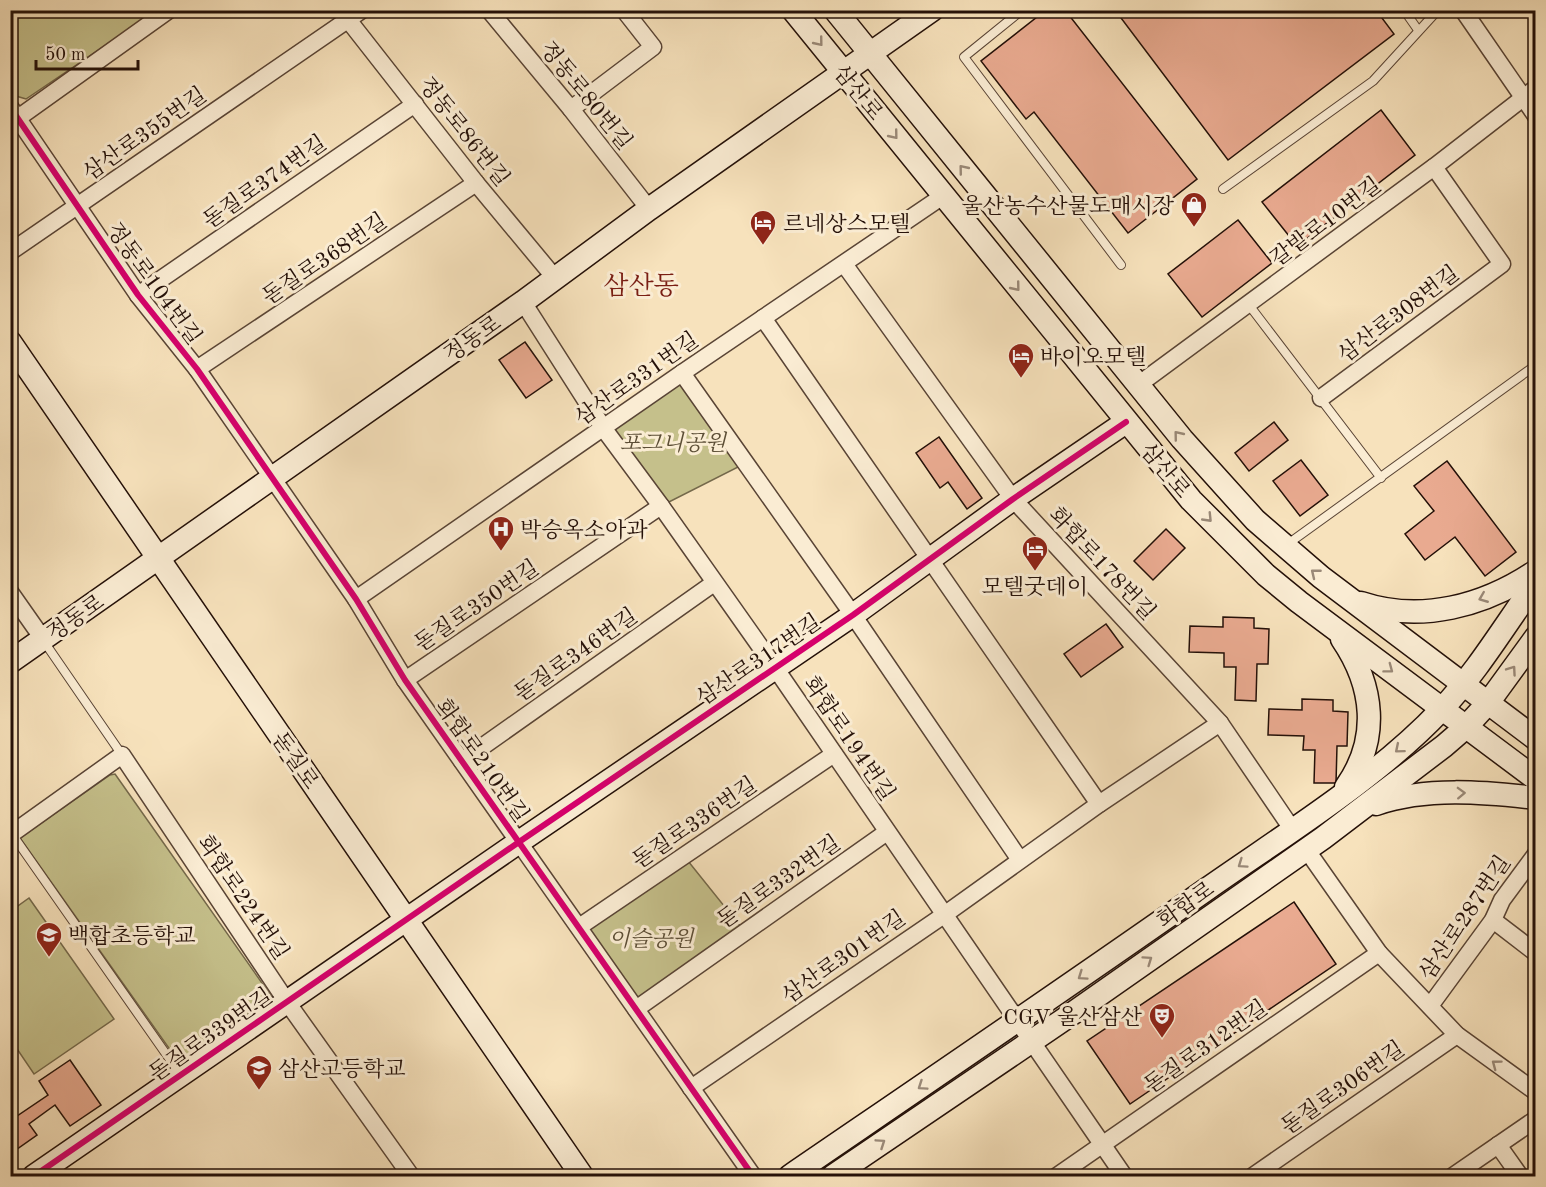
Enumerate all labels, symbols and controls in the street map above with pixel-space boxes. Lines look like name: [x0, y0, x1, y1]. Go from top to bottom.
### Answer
scale bar: [36, 33, 138, 71]
one-way arrow: [811, 35, 822, 46]
street label: 정동로80번길: [535, 38, 636, 154]
text: 50 m: [45, 46, 85, 64]
street label: 삼산로: [829, 61, 887, 125]
street label: 정동로86번길: [414, 73, 513, 191]
street label: 삼산로355번길: [79, 83, 211, 185]
one-way arrow: [886, 128, 897, 139]
street label: 돋질로374번길: [199, 131, 331, 233]
one-way arrow: [960, 165, 971, 176]
street label: 갈밭로10번길: [1266, 173, 1385, 271]
shop icon: 울산농수산물도매시장: [1179, 190, 1209, 228]
place label: 울산농수산물도매시장: [961, 195, 1175, 218]
hotel icon: 르네상스모텔: [748, 208, 778, 246]
street label: 돋질로368번길: [258, 209, 391, 309]
place label: 르네상스모텔: [783, 213, 911, 236]
street label: 정동로104번길: [102, 219, 206, 349]
street label: 삼산로308번길: [1334, 262, 1464, 367]
district label: 삼산동: [603, 272, 679, 300]
one-way arrow: [1009, 280, 1020, 291]
street label: 정동로: [440, 312, 506, 367]
street label: 삼산로331번길: [571, 328, 703, 430]
hotel icon: 바이오모텔: [1006, 341, 1036, 379]
place label: 바이오모텔: [1040, 346, 1146, 369]
park label: 포그니공원: [620, 431, 728, 455]
one-way arrow: [1175, 431, 1186, 442]
street label: 삼산로: [1136, 439, 1194, 503]
street label: 화합로178번길: [1044, 503, 1160, 625]
one-way arrow: [1201, 511, 1212, 521]
hospital icon: 박승옥소아과: [486, 514, 516, 552]
place label: 박승옥소아과: [520, 519, 648, 542]
hotel icon: 모텔굿데이: [1020, 534, 1050, 572]
street label: 돋질로350번길: [410, 556, 543, 656]
one-way arrow: [1311, 569, 1322, 580]
place label: 모텔굿데이: [982, 576, 1088, 599]
street label: 정동로: [43, 591, 109, 646]
one-way arrow: [1479, 591, 1490, 603]
street label: 돋질로346번길: [510, 604, 642, 706]
street label: 삼산로317번길: [692, 610, 825, 710]
one-way arrow: [1383, 662, 1394, 673]
one-way arrow: [1505, 665, 1516, 676]
street label: 화합로194번길: [799, 672, 899, 805]
street label: 화합로210번길: [431, 695, 533, 827]
street label: 돋질로: [267, 728, 322, 794]
one-way arrow: [1395, 741, 1406, 752]
street label: 돋질로336번길: [628, 773, 761, 873]
one-way arrow: [1457, 786, 1466, 799]
street label: 화합로224번길: [193, 831, 293, 964]
street label: 돋질로332번길: [713, 831, 845, 933]
street label: 삼산로287번길: [1415, 851, 1515, 984]
one-way arrow: [1238, 857, 1249, 868]
street label: 화합로: [1153, 878, 1219, 933]
street label: 삼산로301번길: [778, 906, 910, 1008]
school or university icon: 백합초등학교: [34, 920, 64, 958]
place label: 백합초등학교: [68, 925, 196, 948]
park label: 이슬공원: [608, 927, 695, 951]
one-way arrow: [1142, 956, 1153, 967]
one-way arrow: [1078, 969, 1089, 980]
street label: 돋질로339번길: [145, 984, 277, 1086]
street label: 돋질로312번길: [1140, 996, 1272, 1098]
theatre icon: CGV 울산삼산: [1147, 1001, 1177, 1039]
place label: CGV 울산삼산: [1003, 1006, 1143, 1029]
street label: 돋질로306번길: [1277, 1037, 1409, 1139]
school or university icon: 삼산고등학교: [244, 1053, 274, 1091]
place label: 삼산고등학교: [278, 1058, 406, 1081]
one-way arrow: [1492, 1060, 1503, 1071]
one-way arrow: [917, 1079, 928, 1090]
one-way arrow: [875, 1139, 886, 1150]

